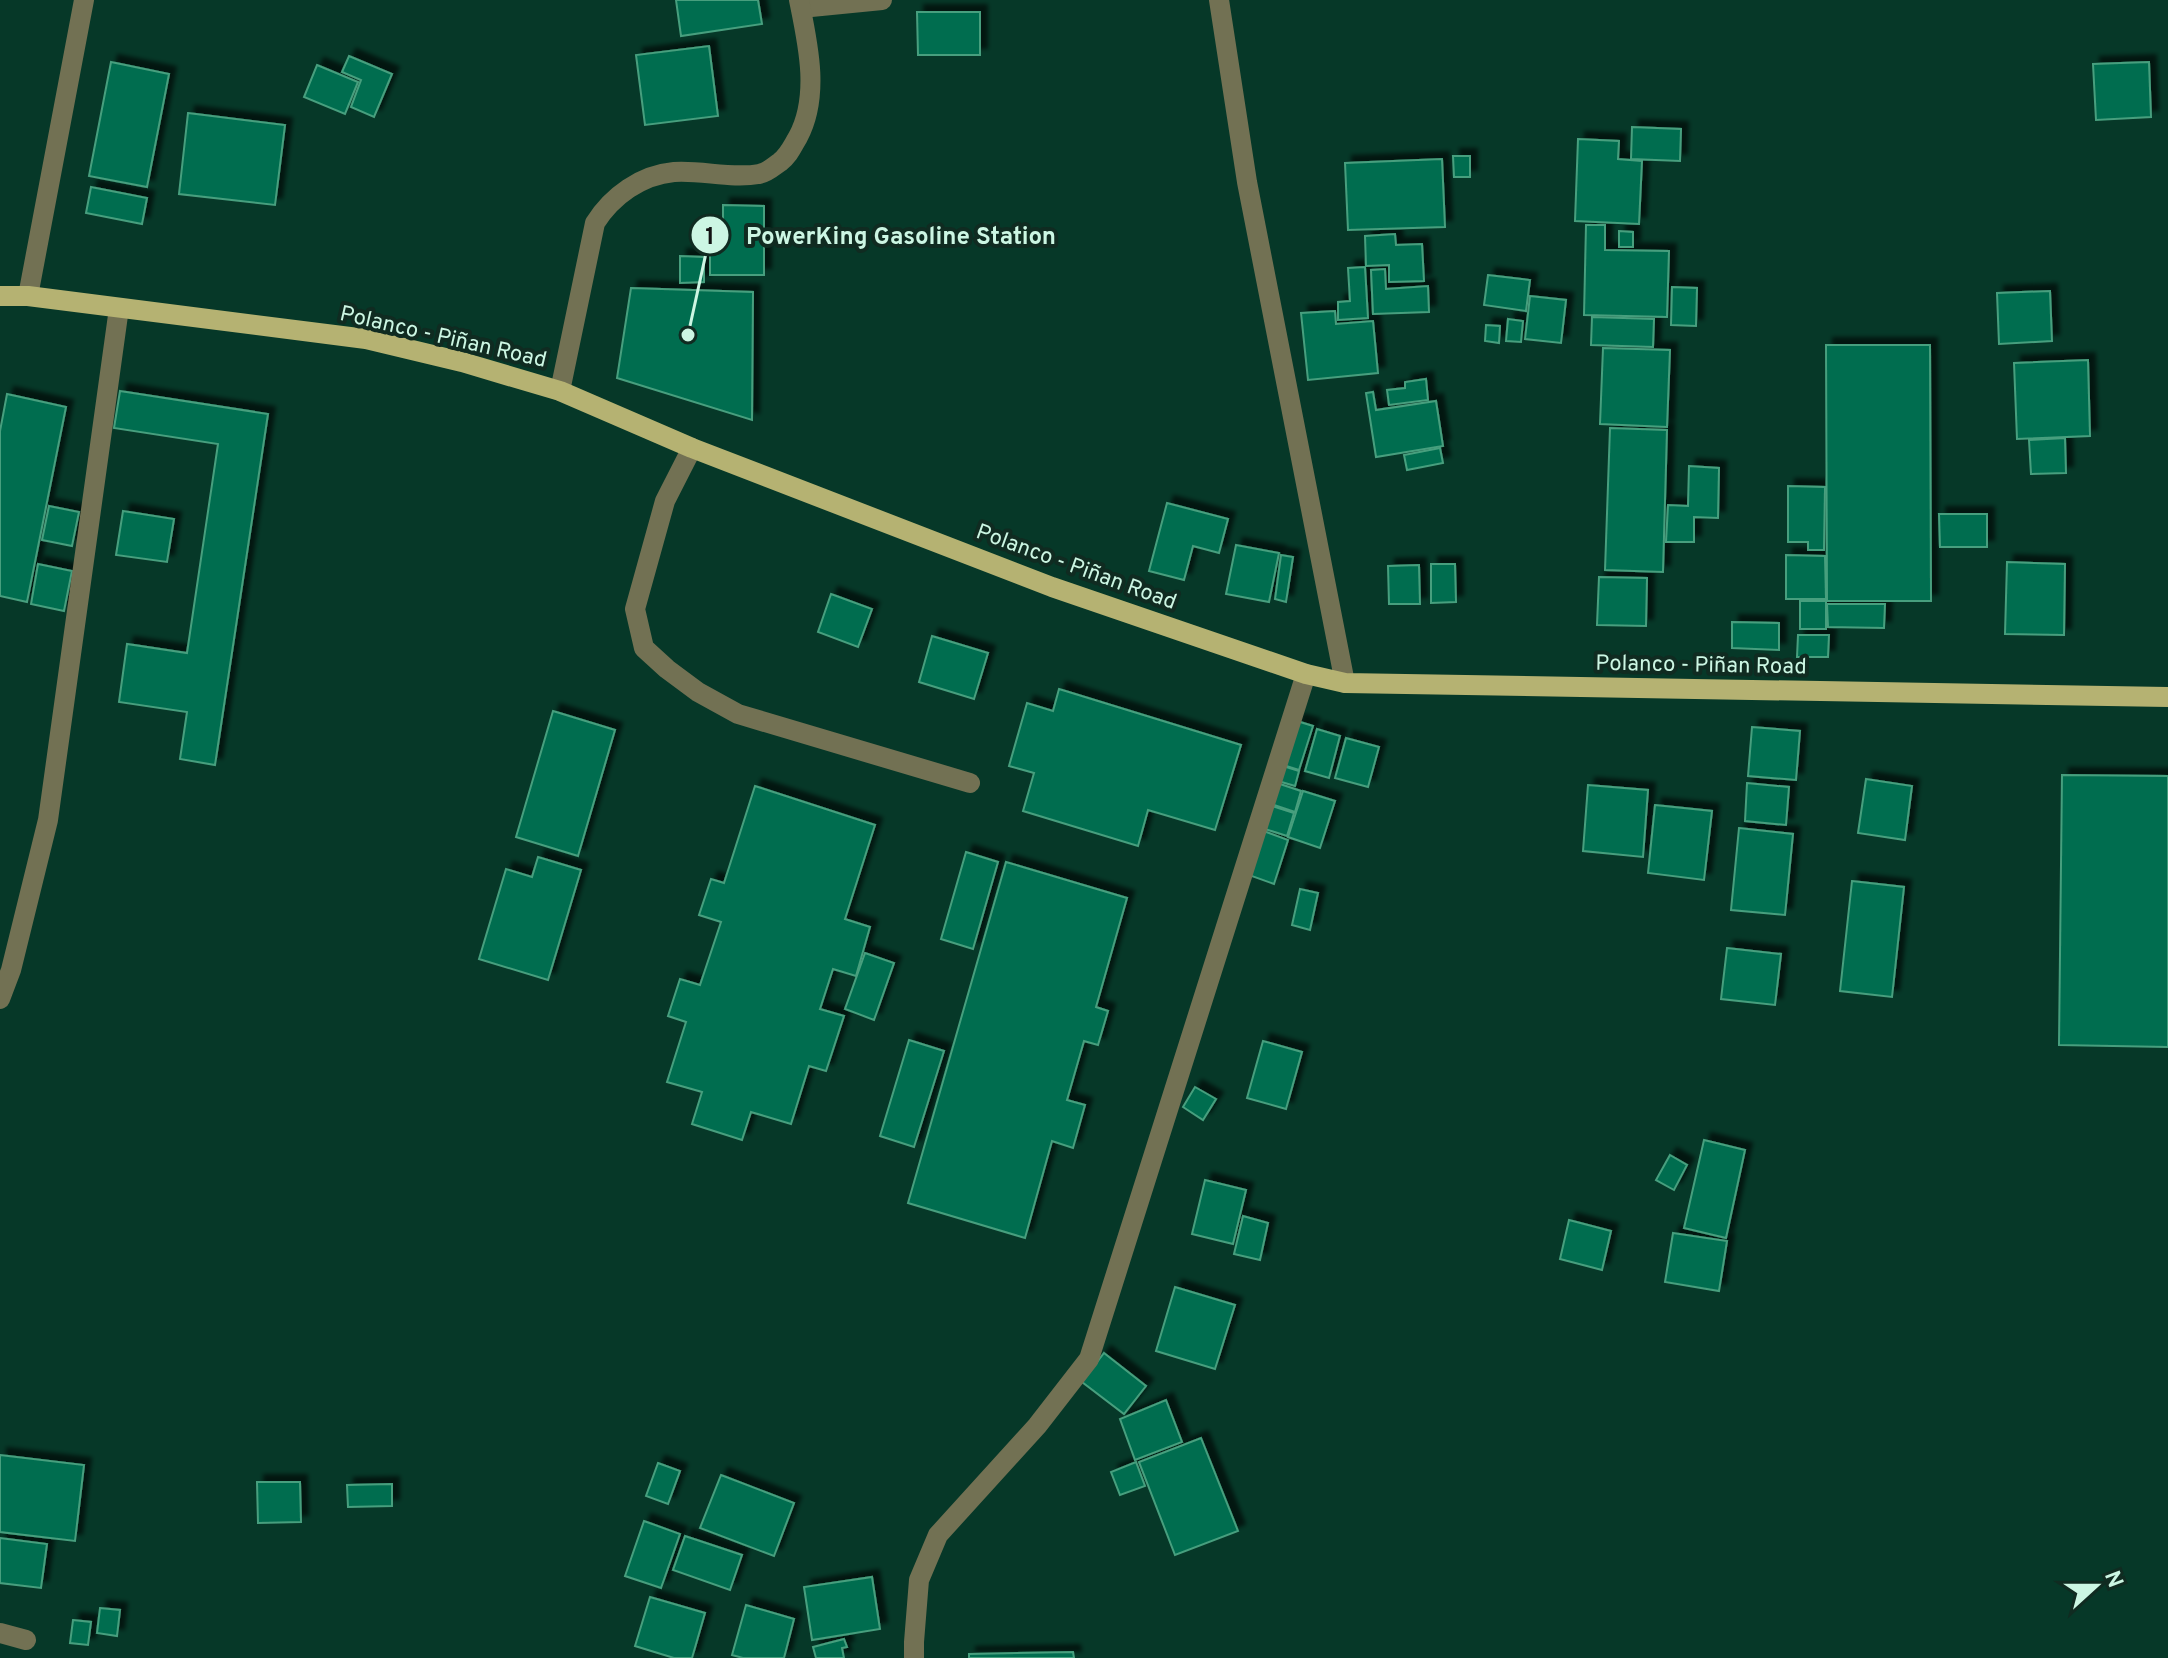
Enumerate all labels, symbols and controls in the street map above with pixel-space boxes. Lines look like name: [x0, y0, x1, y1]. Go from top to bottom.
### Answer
callout: PowerKing Gasoline Station: [690, 211, 1073, 259]
text: 1: [705, 223, 715, 253]
text: PowerKing Gasoline Station: [746, 223, 1056, 253]
street label: Polanco - Piñan Road: [337, 301, 549, 375]
street label: Polanco - Piñan Road: [972, 519, 1180, 617]
street label: Polanco - Piñan Road: [1595, 651, 1807, 681]
north arrow: [2056, 1546, 2136, 1626]
text: N: [2097, 1568, 2128, 1592]

